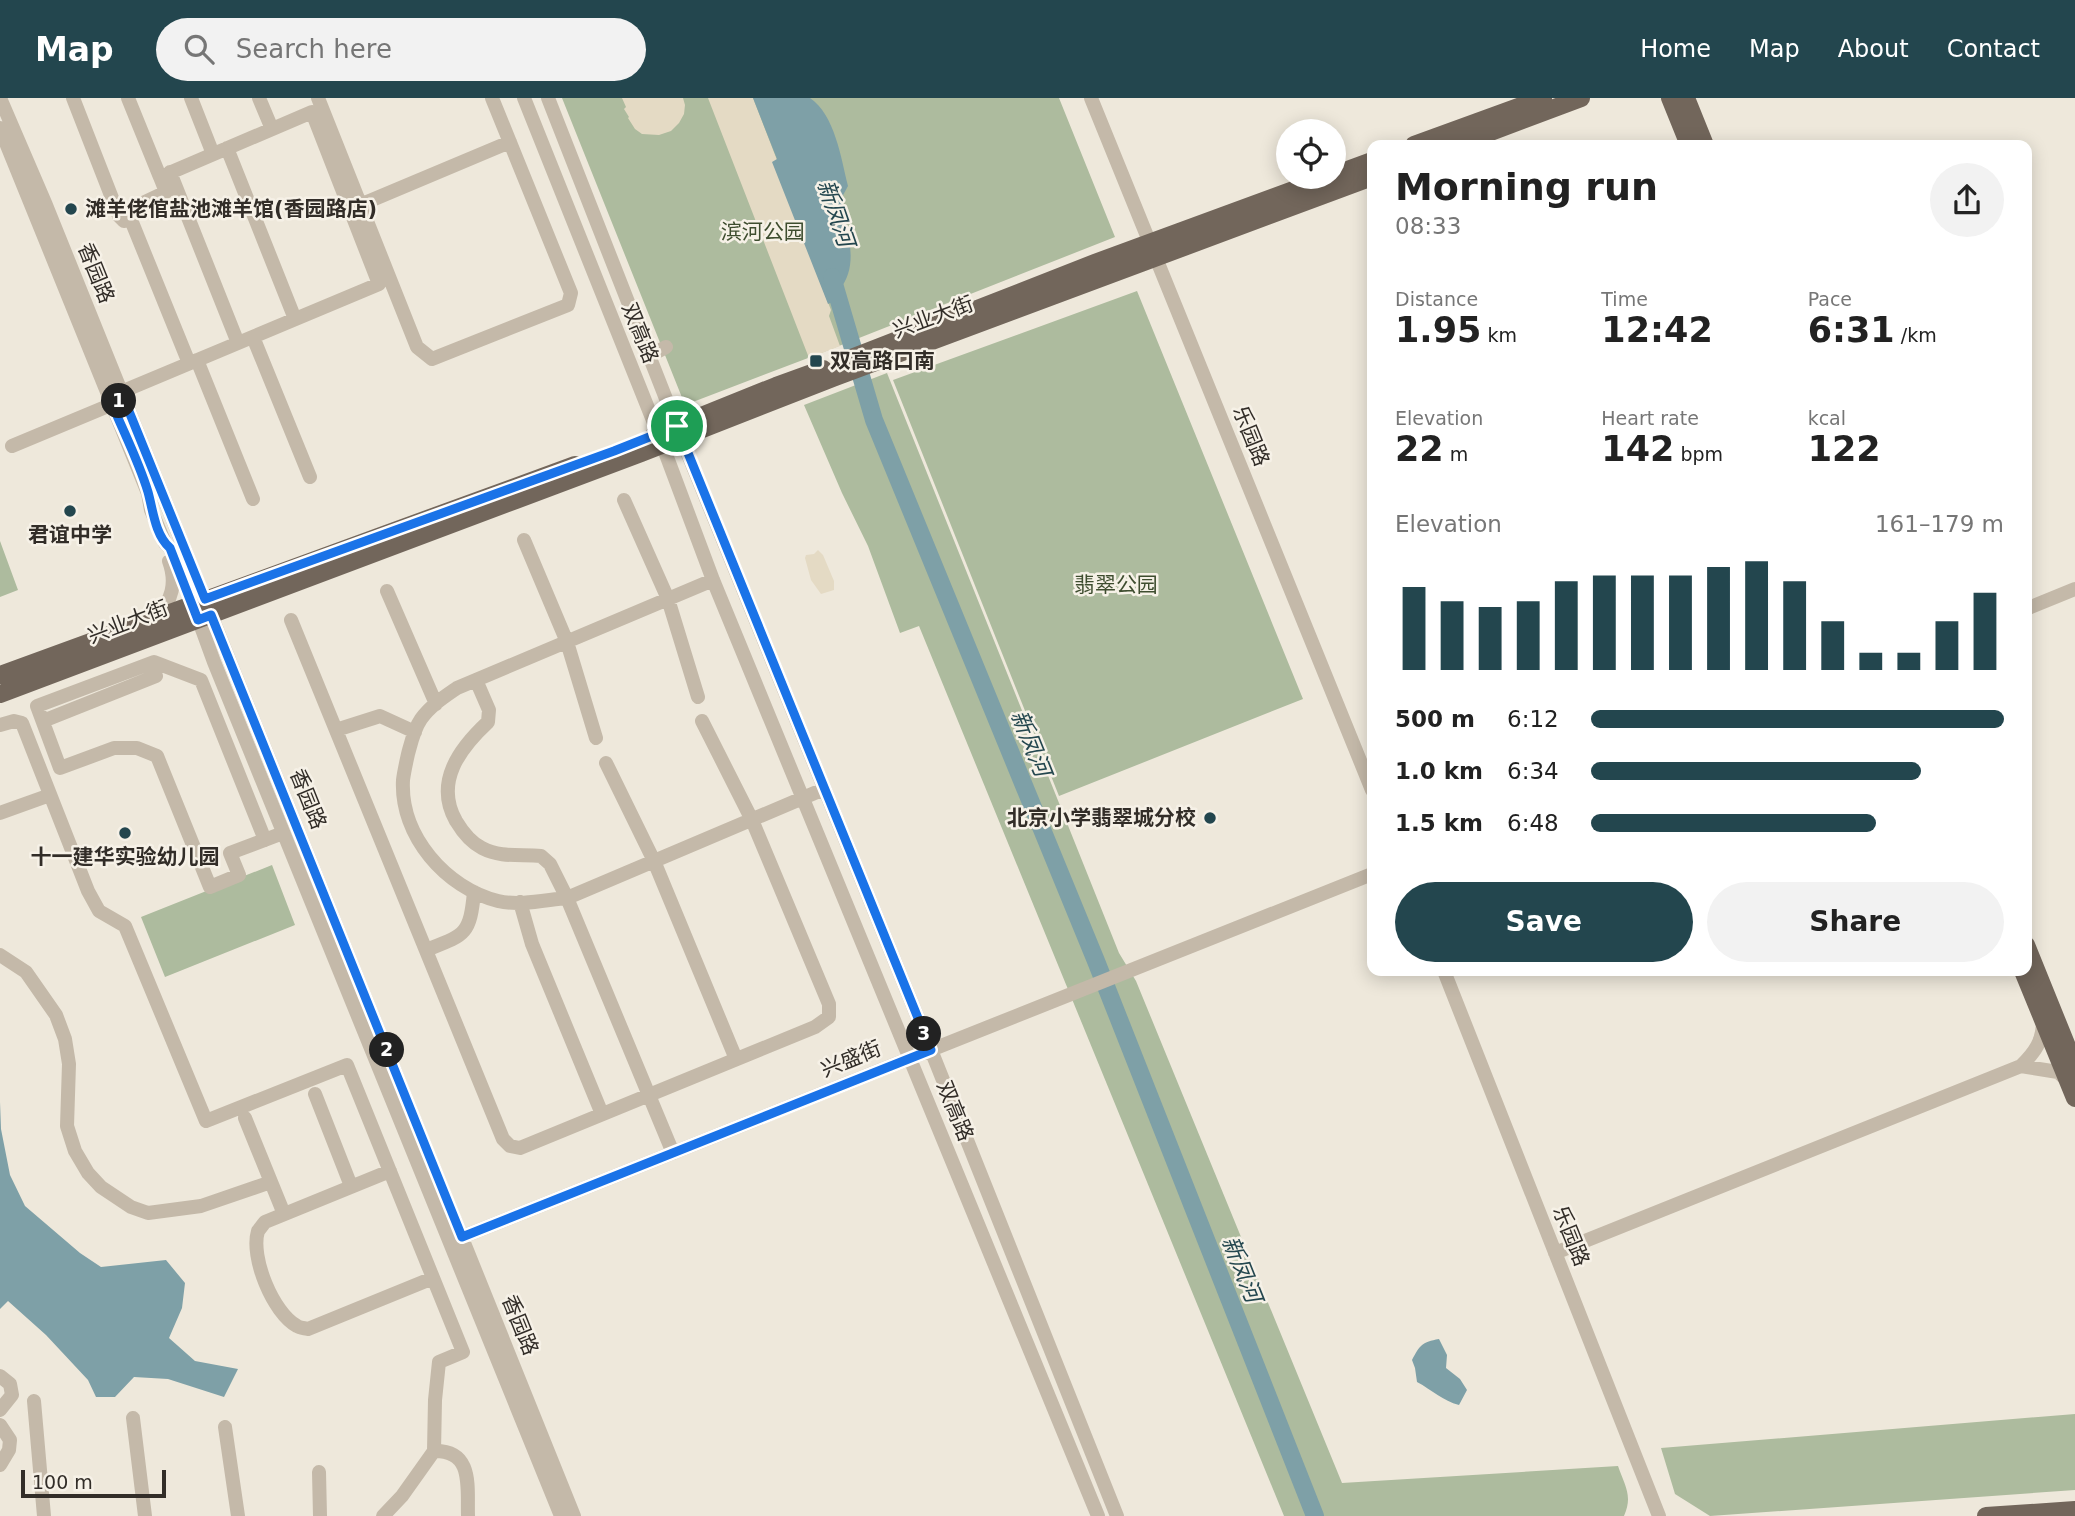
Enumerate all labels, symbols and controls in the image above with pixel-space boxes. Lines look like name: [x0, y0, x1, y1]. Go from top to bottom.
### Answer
search box: [156, 18, 646, 81]
text: Map: [35, 30, 114, 69]
icon: search: [180, 30, 218, 68]
text: Search here: [236, 34, 392, 64]
text: Home: [1640, 35, 1711, 63]
text: Map: [1749, 35, 1800, 63]
text: About: [1838, 35, 1909, 63]
text: Contact: [1947, 35, 2040, 63]
map controls: [1276, 119, 1346, 189]
button: locate: [1276, 119, 1346, 189]
button: share: [1930, 163, 2004, 237]
text: Morning run: [1395, 165, 1658, 209]
water label: 新凤河: [812, 176, 861, 254]
place label: 滩羊佬倌盐池滩羊馆(香园路店): [85, 197, 377, 221]
marker: 滩羊佬倌盐池滩羊馆(香园路店): [63, 201, 79, 217]
text: 08:33: [1395, 213, 1461, 239]
park label: 滨河公园: [721, 220, 805, 244]
street label: 香园路: [73, 239, 119, 307]
text: Distance: [1395, 288, 1478, 310]
text: Time: [1601, 288, 1648, 310]
text: Pace: [1808, 288, 1852, 310]
street label: 兴业大街: [889, 291, 977, 343]
street label: 双高路: [617, 299, 663, 367]
text: 1.95: [1395, 310, 1481, 350]
text: 12:42: [1601, 310, 1713, 350]
text: 6:31: [1808, 310, 1895, 350]
text: km: [1481, 324, 1517, 346]
text: /km: [1895, 324, 1937, 346]
place label: 双高路口南: [830, 349, 935, 373]
marker: 双高路口南: [808, 353, 824, 369]
pin: 1: [102, 384, 136, 418]
text: 1: [112, 389, 125, 411]
pin: [647, 396, 707, 456]
street label: 乐园路: [1228, 402, 1274, 470]
icon: arrive: [658, 407, 696, 445]
text: Elevation: [1395, 407, 1483, 429]
text: Heart rate: [1601, 407, 1699, 429]
text: kcal: [1808, 407, 1846, 429]
text: 22: [1395, 429, 1444, 469]
text: 142: [1601, 429, 1674, 469]
text: 122: [1808, 429, 1881, 469]
text: m: [1444, 443, 1468, 465]
text: bpm: [1674, 443, 1723, 465]
marker: 君谊中学: [62, 503, 78, 519]
text: Elevation: [1395, 511, 1502, 537]
text: 161–179 m: [1875, 511, 2004, 537]
place label: 君谊中学: [28, 523, 112, 547]
park label: 翡翠公园: [1074, 573, 1158, 597]
street label: 兴业大街: [84, 596, 172, 648]
water label: 新凤河: [1006, 706, 1057, 784]
text: 500 m: [1395, 706, 1475, 732]
text: 6:12: [1507, 706, 1559, 732]
text: 1.0 km: [1395, 758, 1483, 784]
text: 6:34: [1507, 758, 1559, 784]
street label: 香园路: [285, 765, 331, 833]
place label: 北京小学翡翠城分校: [1007, 806, 1196, 830]
marker: 北京小学翡翠城分校: [1202, 810, 1218, 826]
text: 1.5 km: [1395, 810, 1483, 836]
text: 6:48: [1507, 810, 1559, 836]
marker: 十一建华实验幼儿园: [117, 825, 133, 841]
place label: 十一建华实验幼儿园: [31, 845, 220, 869]
button: Save: [1395, 882, 1693, 962]
button: Share: [1707, 882, 2004, 962]
pin: 3: [906, 1016, 942, 1052]
text: 3: [917, 1022, 930, 1044]
pin: 2: [370, 1032, 404, 1068]
street label: 兴盛街: [817, 1036, 885, 1082]
text: 2: [380, 1038, 393, 1060]
street label: 双高路: [932, 1077, 978, 1145]
street label: 乐园路: [1548, 1202, 1594, 1270]
water label: 新凤河: [1217, 1232, 1268, 1310]
street label: 香园路: [497, 1291, 543, 1359]
scale bar: [21, 1467, 166, 1499]
text: 100 m: [32, 1471, 93, 1493]

